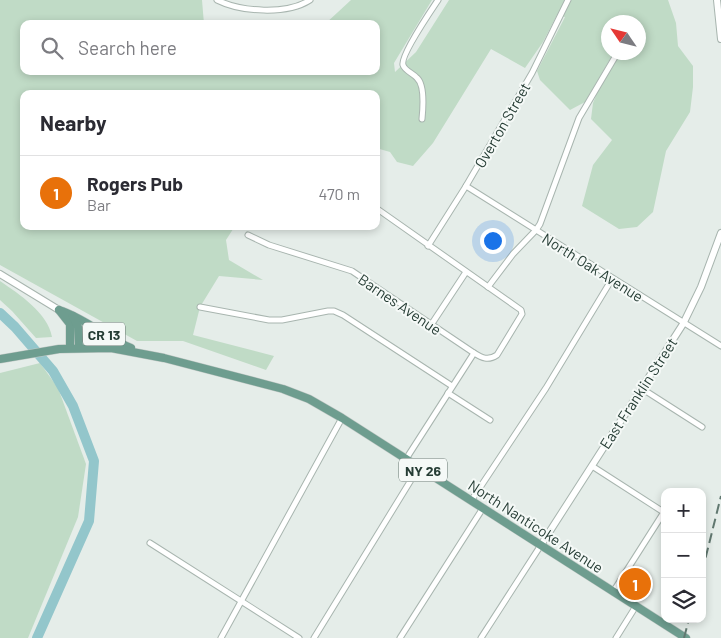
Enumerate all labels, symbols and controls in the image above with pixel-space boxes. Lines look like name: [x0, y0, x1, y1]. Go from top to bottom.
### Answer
north arrow: [601, 15, 646, 60]
search box: [20, 20, 380, 75]
icon: search: [38, 34, 66, 62]
text: Search here: [78, 36, 177, 59]
street label: Overton Street: [470, 79, 534, 171]
text: Nearby: [40, 110, 106, 135]
text: Rogers Pub: [87, 172, 183, 195]
text: 1: [53, 184, 59, 203]
text: 470 m: [319, 184, 360, 203]
text: Bar: [87, 195, 111, 214]
your location: [480, 228, 506, 254]
street label: North Oak Avenue: [539, 229, 647, 305]
street label: Barnes Avenue: [355, 270, 445, 338]
road number: CR 13: [83, 322, 125, 346]
street label: East Franklin Street: [595, 334, 681, 452]
road number: NY 26: [399, 458, 447, 482]
street label: North Nanticoke Avenue: [465, 476, 607, 576]
map controls: [661, 488, 706, 623]
button: +: [661, 488, 706, 533]
button: −: [661, 533, 706, 578]
pin: 1: [619, 565, 651, 603]
button: layers: [661, 578, 706, 623]

